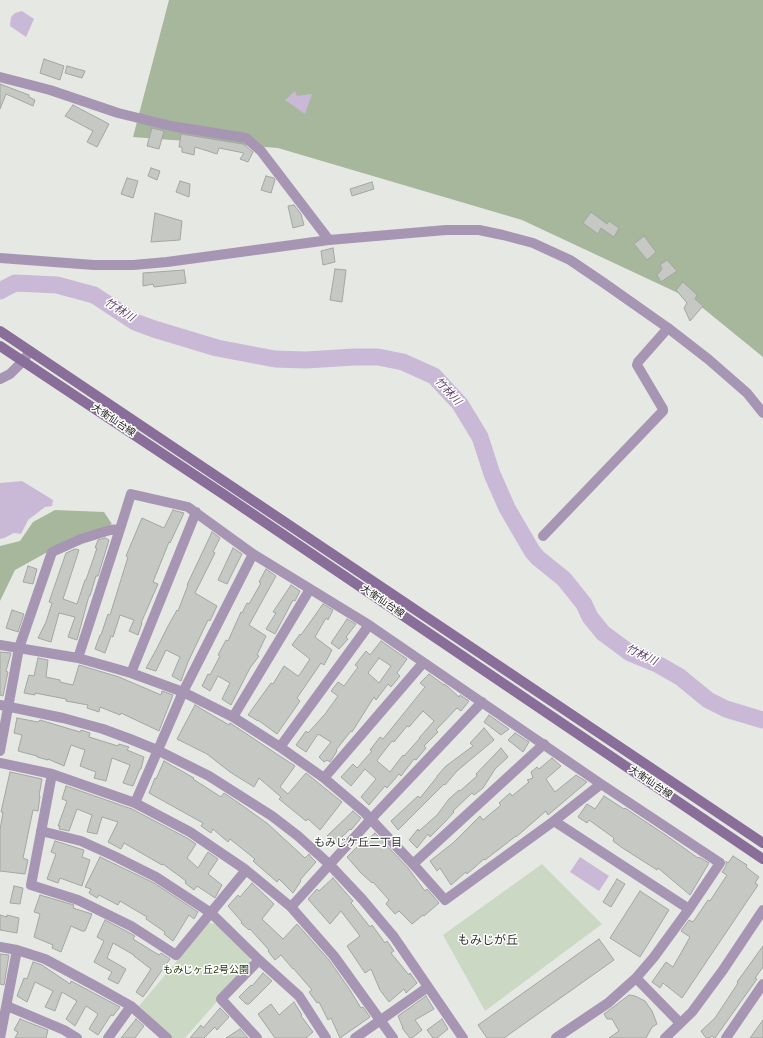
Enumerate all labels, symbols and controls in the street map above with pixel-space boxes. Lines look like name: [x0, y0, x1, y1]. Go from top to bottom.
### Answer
water label: 竹林川: [102, 297, 136, 325]
water label: 竹林川: [431, 375, 463, 409]
street label: 大衡仙台線: [89, 402, 137, 440]
street label: 大衡仙台線: [358, 583, 406, 621]
water label: 竹林川: [623, 643, 659, 669]
street label: 大衡仙台線: [626, 764, 674, 802]
district label: もみじケ丘二丁目: [314, 837, 402, 851]
district label: もみじが丘: [458, 935, 518, 949]
park label: もみじヶ丘2号公園: [163, 965, 249, 977]

